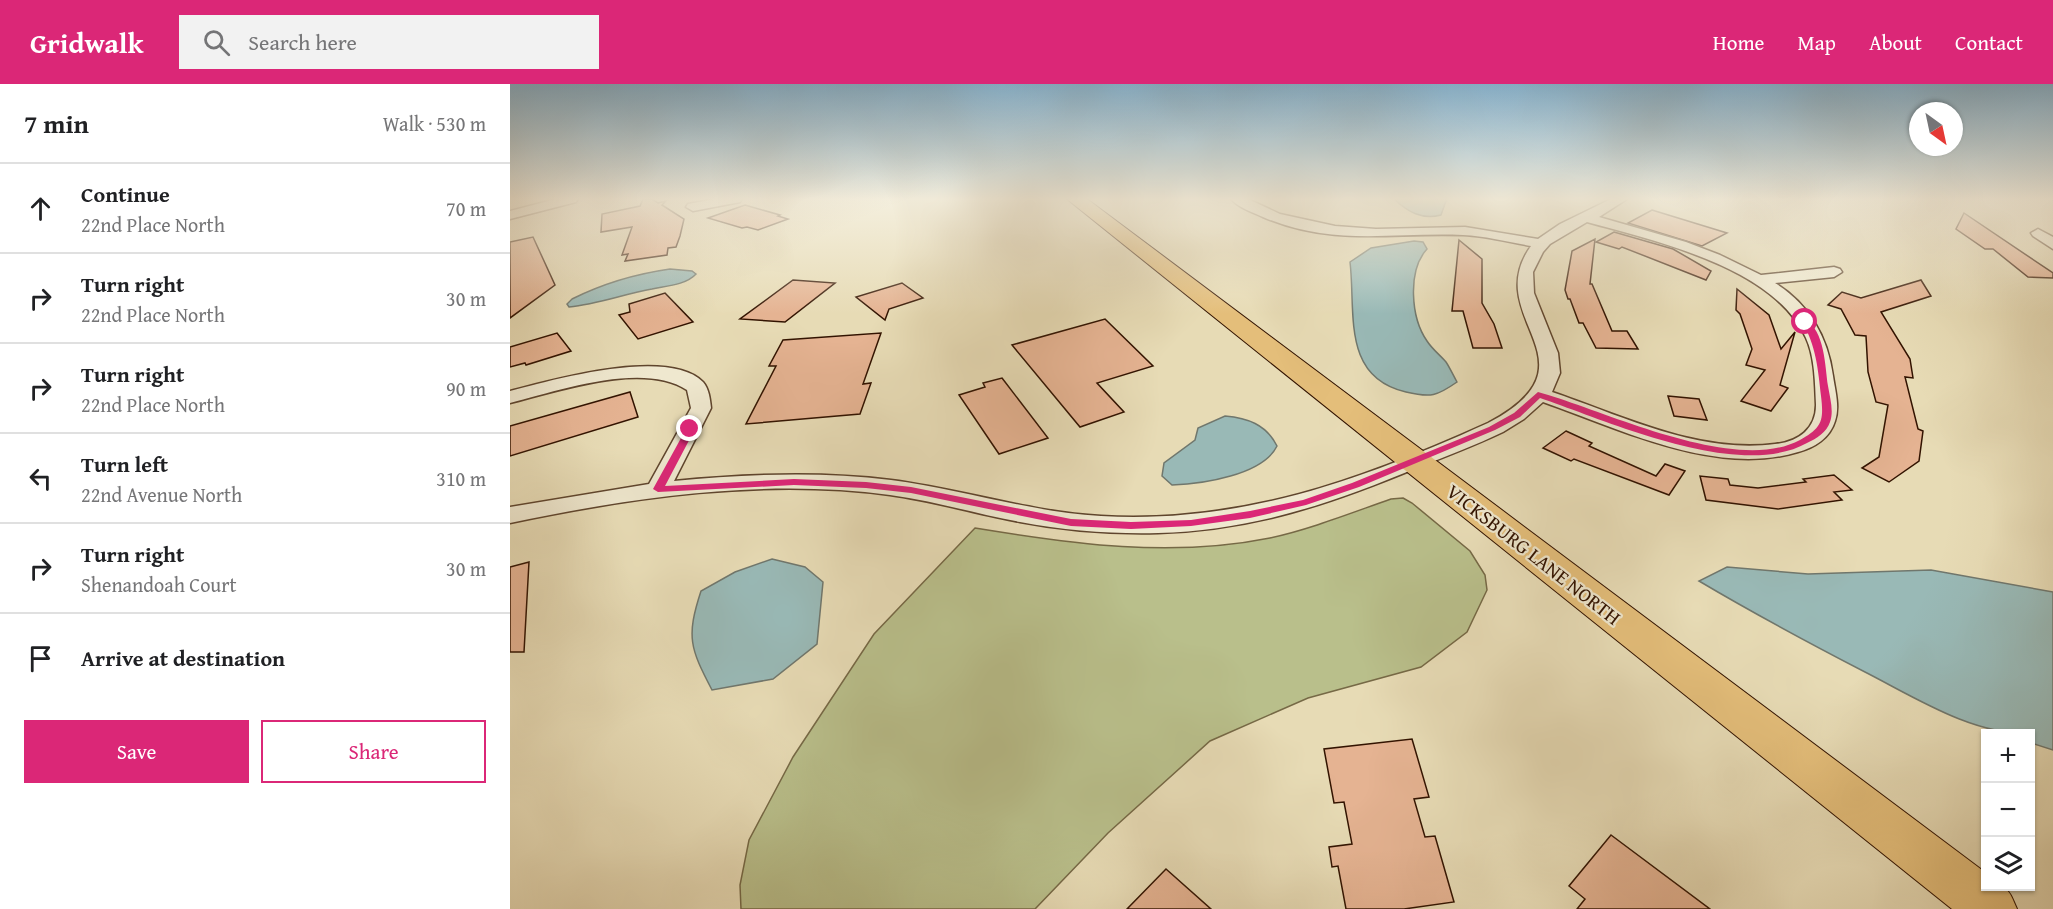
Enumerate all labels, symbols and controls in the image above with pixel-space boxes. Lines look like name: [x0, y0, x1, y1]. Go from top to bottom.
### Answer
search box: [179, 15, 599, 69]
text: Gridwalk: [30, 22, 143, 63]
icon: search: [200, 26, 233, 59]
text: Search here: [248, 26, 357, 58]
text: Home: [1713, 27, 1764, 58]
text: Map: [1797, 27, 1836, 58]
text: About: [1869, 27, 1922, 58]
text: Contact: [1955, 27, 2023, 58]
north arrow: [1909, 102, 1963, 156]
text: 7 min: [24, 104, 89, 143]
text: Walk · 530 m: [383, 109, 486, 138]
text: Continue: [81, 178, 170, 210]
icon: ahead: [24, 192, 57, 225]
text: 70 m: [446, 194, 486, 223]
text: 22nd Place North: [81, 210, 225, 239]
text: Turn right: [81, 268, 184, 300]
icon: right: [24, 282, 57, 315]
text: 30 m: [446, 284, 486, 313]
text: 22nd Place North: [81, 300, 225, 329]
route start: [1791, 308, 1817, 334]
text: Turn right: [81, 358, 184, 390]
icon: right: [24, 372, 57, 405]
text: 90 m: [446, 374, 486, 403]
text: 22nd Place North: [81, 390, 225, 419]
route end: [676, 415, 702, 441]
text: Turn left: [81, 448, 168, 480]
icon: left: [24, 462, 57, 495]
text: 310 m: [436, 464, 486, 493]
street label: VICKSBURG LANE NORTH: [1441, 477, 1627, 631]
text: 22nd Avenue North: [81, 480, 242, 509]
text: Turn right: [81, 538, 184, 570]
icon: right: [24, 552, 57, 585]
text: 30 m: [446, 554, 486, 583]
text: Shenandoah Court: [81, 570, 236, 599]
icon: arrive: [24, 642, 57, 675]
text: Arrive at destination: [81, 642, 285, 674]
button: Save: [24, 720, 249, 783]
button: Share: [261, 720, 486, 783]
map controls: [1981, 729, 2035, 891]
button: +: [1981, 729, 2035, 783]
button: −: [1981, 783, 2035, 837]
button: layers: [1981, 837, 2035, 891]

